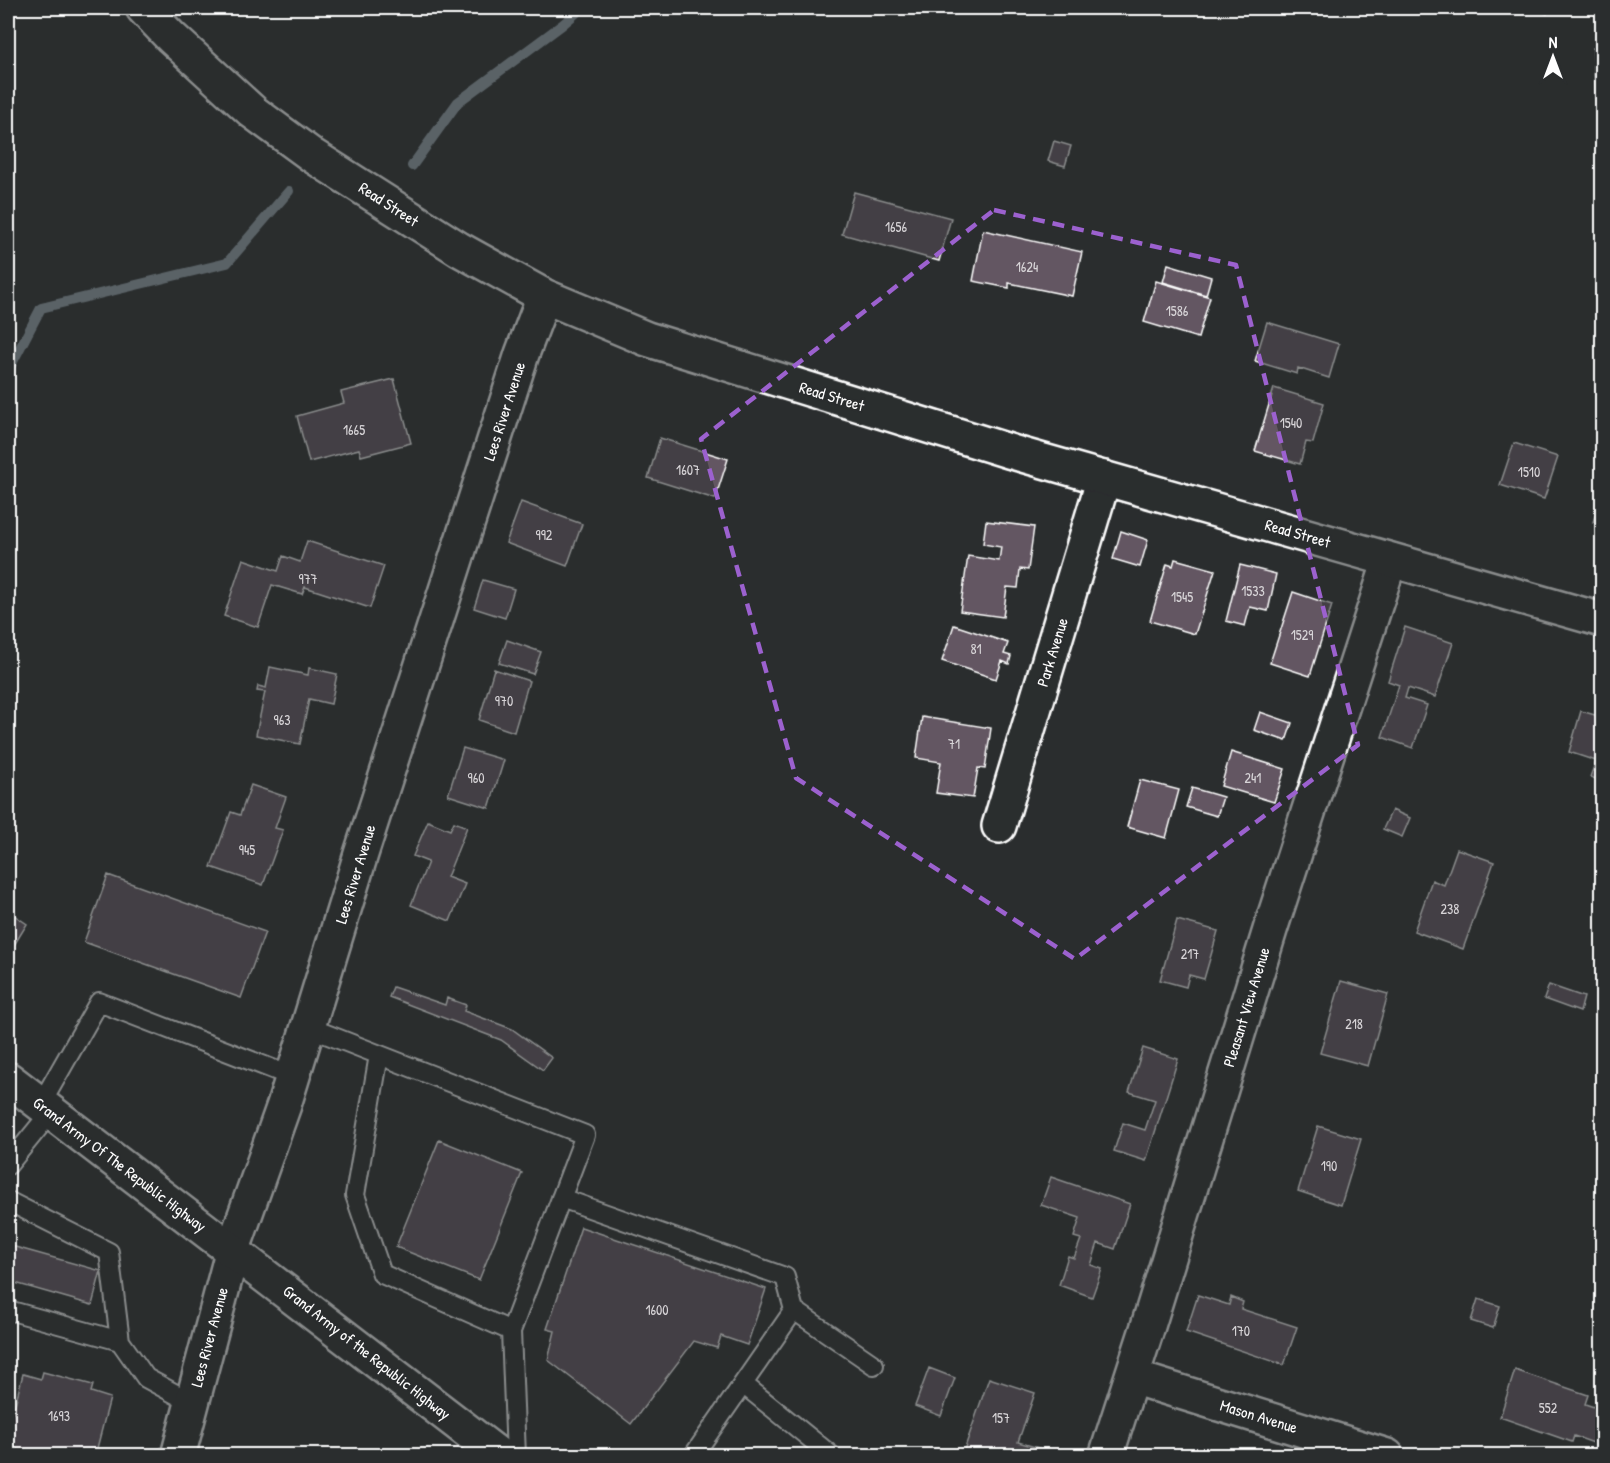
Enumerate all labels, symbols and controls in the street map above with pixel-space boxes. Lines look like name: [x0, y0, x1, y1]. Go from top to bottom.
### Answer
north arrow: [1523, 27, 1583, 87]
text: N: [1549, 31, 1558, 53]
street label: Read Street: [355, 177, 424, 232]
house number: 1656: [885, 217, 907, 236]
house number: 1624: [1016, 257, 1038, 276]
house number: 1586: [1166, 301, 1189, 320]
street label: Lees River Avenue: [478, 358, 531, 463]
street label: Read Street: [797, 376, 868, 416]
house number: 1540: [1280, 413, 1302, 432]
house number: 1665: [343, 420, 365, 439]
house number: 1607: [676, 460, 700, 479]
house number: 1510: [1518, 462, 1540, 481]
street label: Read Street: [1263, 513, 1334, 553]
house number: 992: [536, 525, 553, 544]
house number: 977: [299, 569, 318, 588]
house number: 1533: [1241, 581, 1265, 600]
house number: 1545: [1171, 587, 1193, 606]
street label: Park Avenue: [1031, 614, 1073, 689]
house number: 1529: [1291, 625, 1313, 644]
house number: 81: [970, 639, 982, 658]
house number: 970: [495, 691, 513, 710]
house number: 963: [274, 710, 291, 729]
house number: 71: [948, 734, 960, 753]
house number: 960: [468, 768, 485, 787]
house number: 241: [1245, 768, 1261, 787]
street label: Lees River Avenue: [329, 821, 381, 926]
house number: 945: [239, 840, 255, 859]
house number: 238: [1441, 899, 1459, 918]
house number: 217: [1181, 944, 1199, 963]
street label: Pleasant View Avenue: [1217, 944, 1275, 1070]
house number: 218: [1345, 1014, 1363, 1033]
street label: Grand Army Of The Republic Highway: [29, 1092, 211, 1237]
house number: 190: [1321, 1156, 1337, 1175]
street label: Grand Army of the Republic Highway: [279, 1280, 456, 1425]
street label: Lees River Avenue: [185, 1284, 233, 1389]
house number: 1600: [645, 1300, 669, 1319]
house number: 170: [1232, 1321, 1250, 1340]
street label: Mason Avenue: [1218, 1394, 1301, 1438]
house number: 552: [1539, 1398, 1558, 1417]
house number: 1693: [48, 1406, 70, 1425]
house number: 157: [992, 1408, 1010, 1427]

